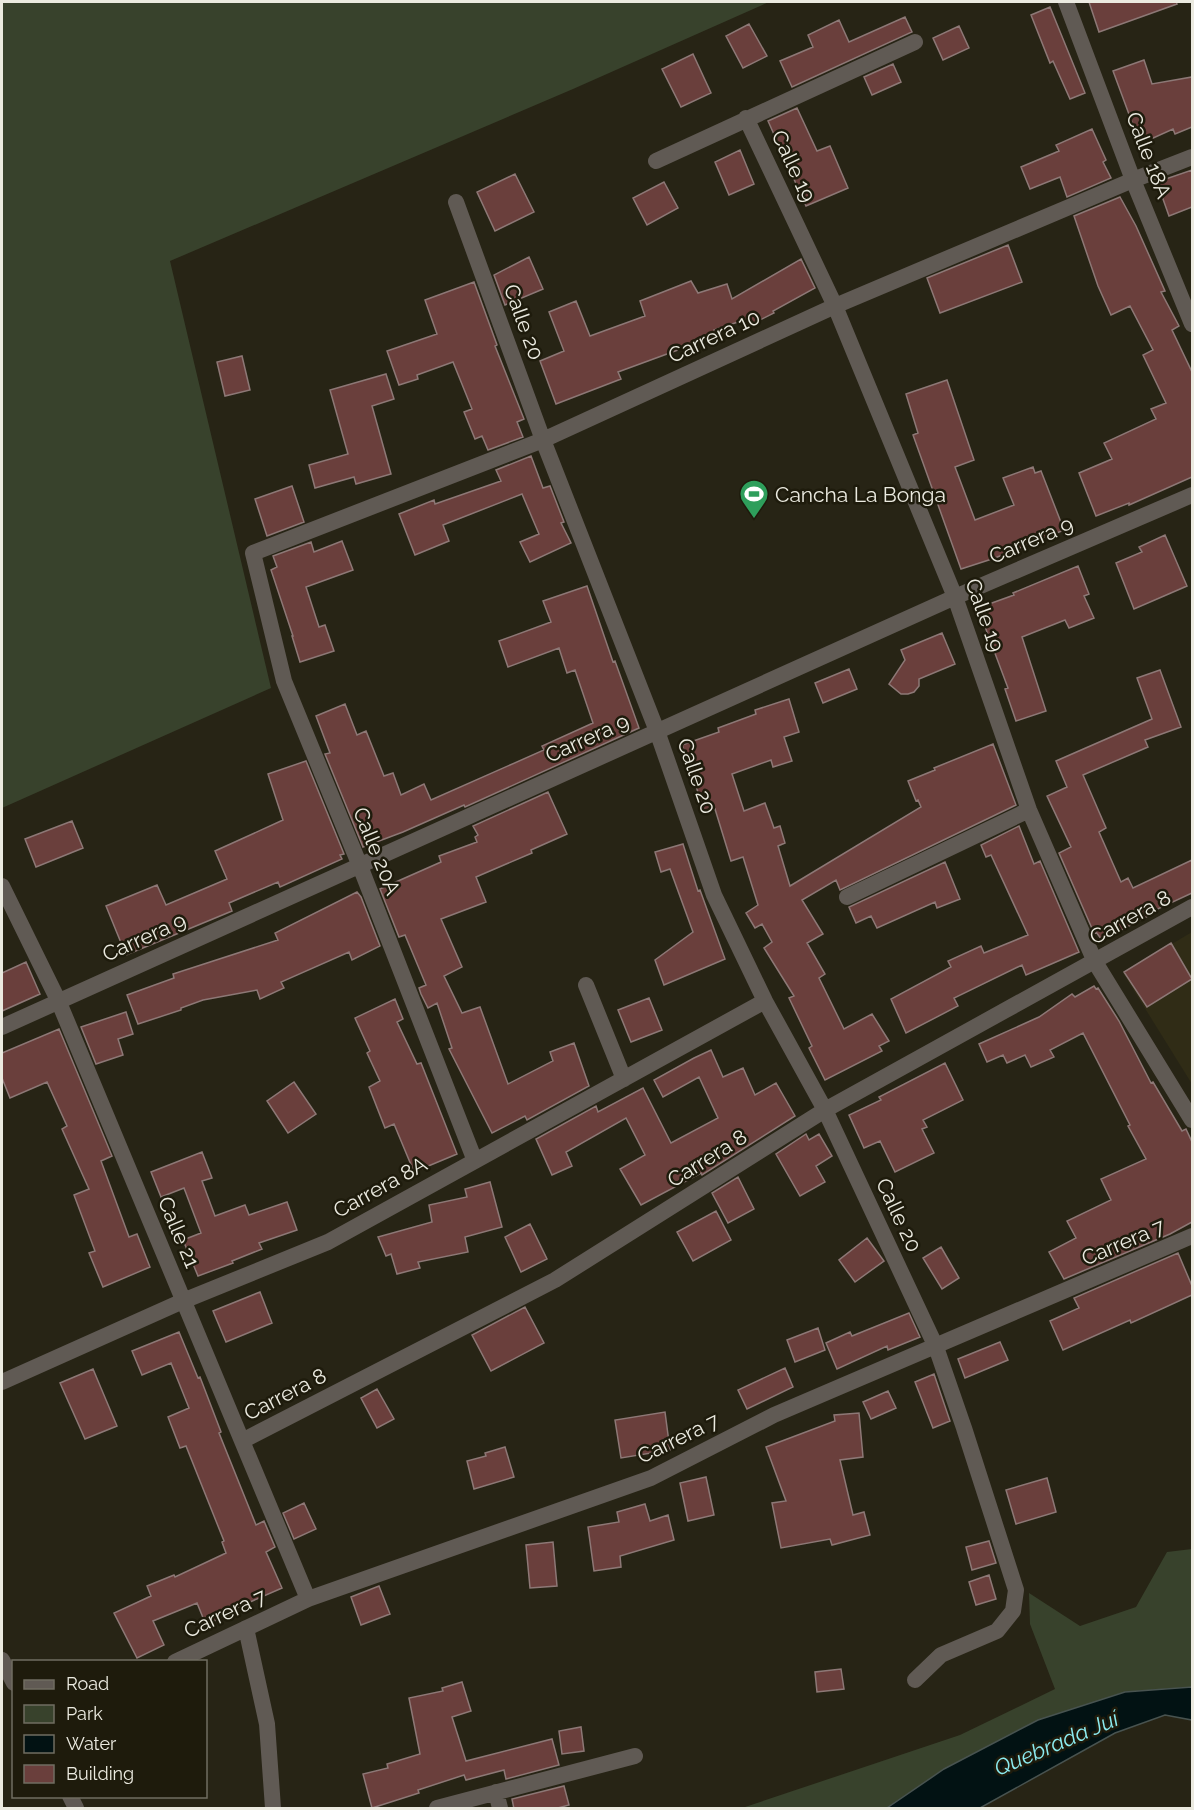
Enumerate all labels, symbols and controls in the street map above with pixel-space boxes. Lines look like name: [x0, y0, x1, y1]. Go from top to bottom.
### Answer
street label: Calle 18A: [1121, 108, 1177, 202]
street label: Calle 19: [767, 126, 821, 206]
street label: Calle 20: [499, 281, 549, 363]
street label: Carrera 10: [664, 304, 764, 368]
sports icon: Cancha La Bonga: [738, 478, 770, 520]
place label: Cancha La Bonga: [775, 482, 946, 507]
street label: Carrera 9: [985, 511, 1077, 569]
street label: Calle 19: [960, 575, 1010, 655]
street label: Carrera 9: [541, 708, 633, 768]
street label: Calle 20: [672, 735, 722, 817]
street label: Calle 20A: [348, 803, 406, 899]
street label: Carrera 8: [1085, 884, 1175, 950]
street label: Carrera 9: [98, 907, 190, 967]
street label: Carrera 8: [663, 1124, 751, 1192]
street label: Carrera 8A: [329, 1151, 431, 1223]
street label: Calle 20: [871, 1174, 927, 1256]
street label: Calle 21: [153, 1193, 205, 1271]
street label: Carrera 7: [1078, 1213, 1169, 1271]
street label: Carrera 8: [240, 1363, 330, 1425]
street label: Carrera 7: [633, 1407, 724, 1469]
street label: Carrera 7: [180, 1583, 271, 1643]
legend: [12, 1660, 207, 1798]
text: Road: [66, 1673, 109, 1694]
text: Park: [66, 1703, 103, 1724]
water label: Quebrada Juí: [990, 1704, 1124, 1781]
text: Water: [66, 1733, 117, 1754]
text: Building: [66, 1763, 134, 1784]

